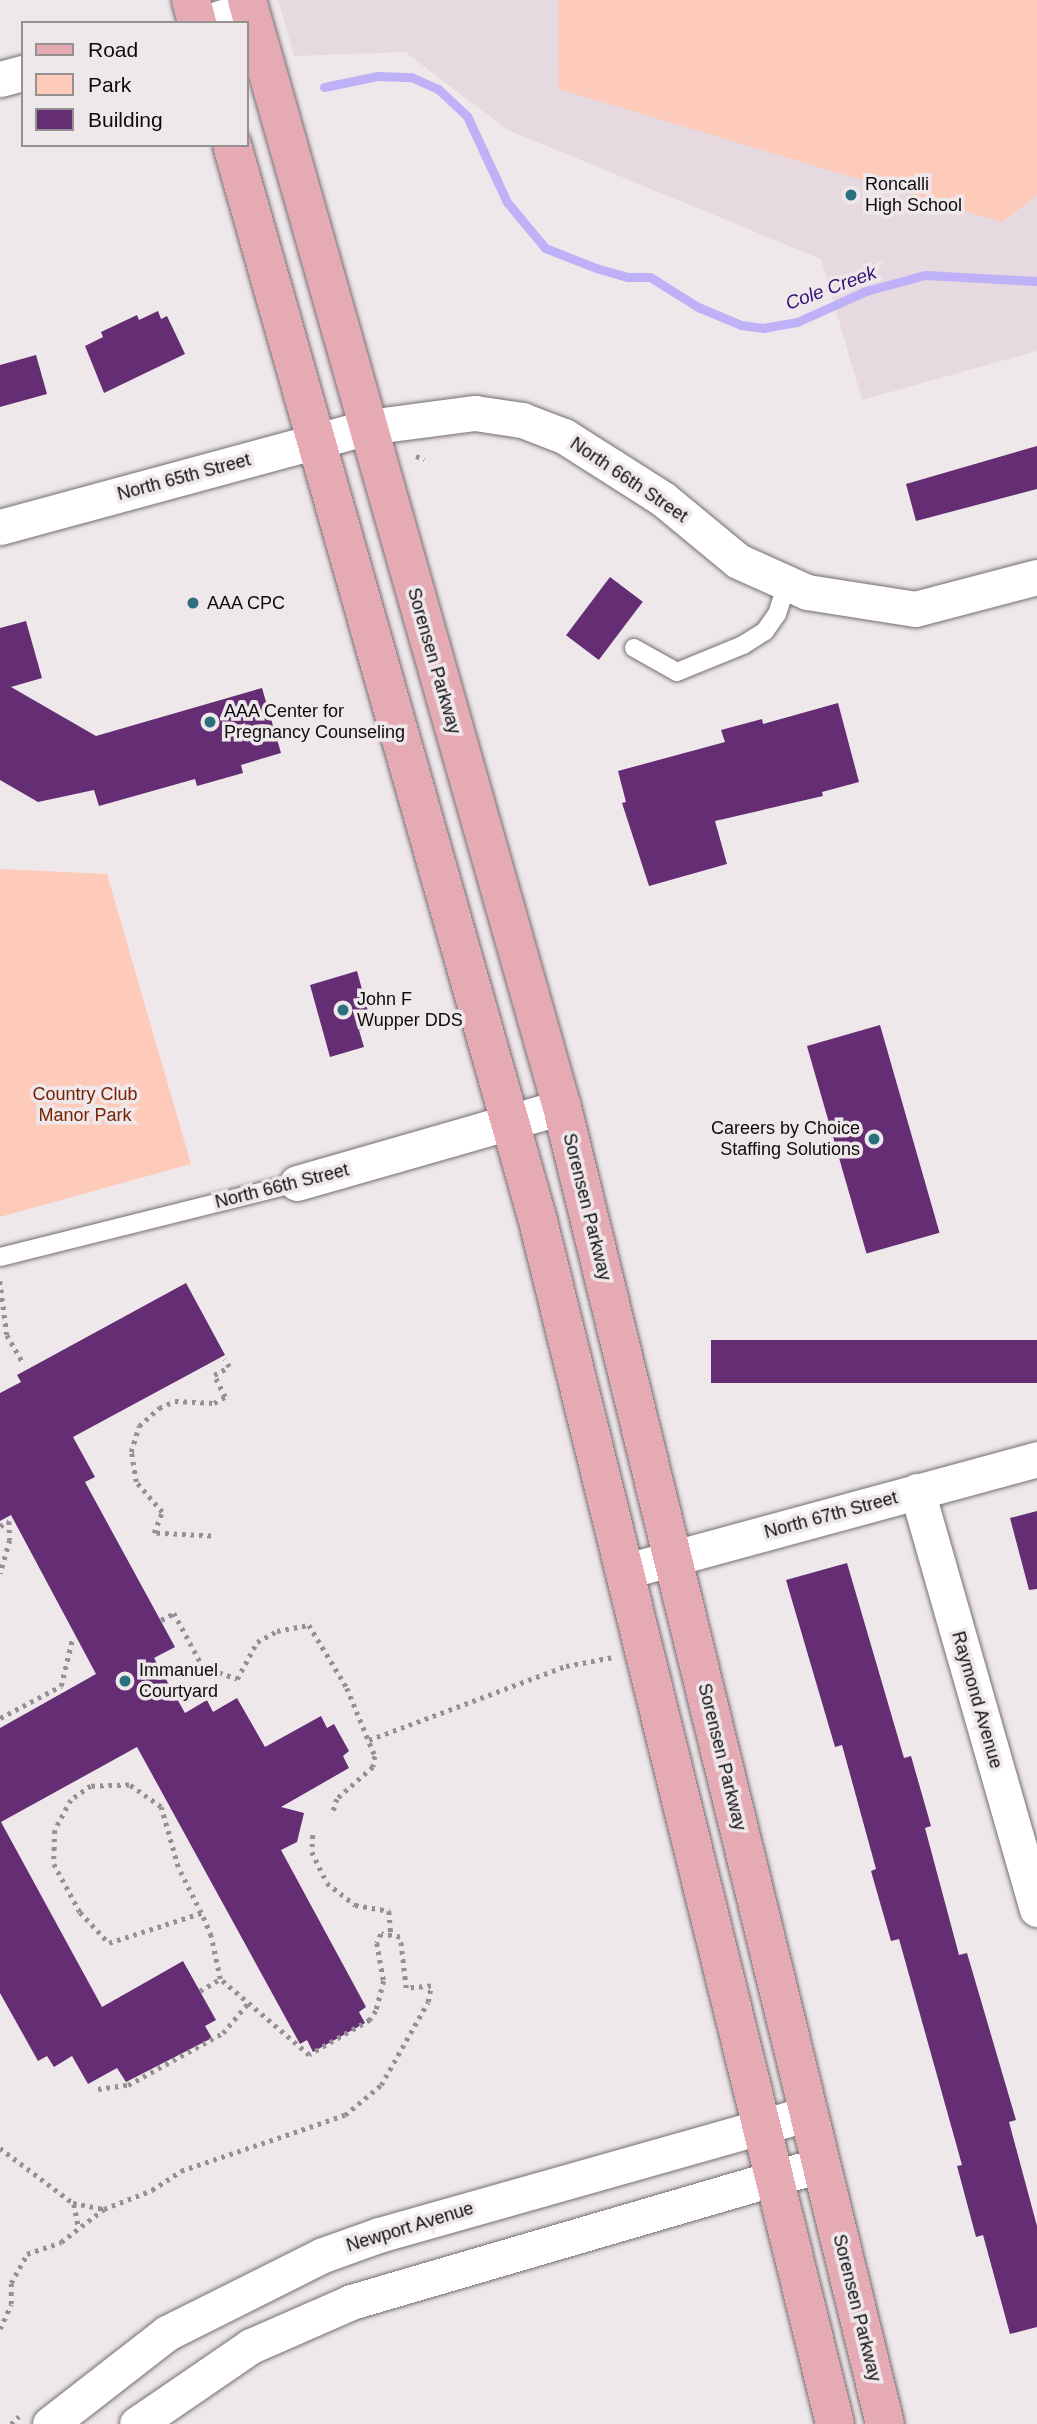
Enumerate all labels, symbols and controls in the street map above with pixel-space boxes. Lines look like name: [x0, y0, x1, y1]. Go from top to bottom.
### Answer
legend: [21, 21, 248, 147]
text: Road: [88, 38, 138, 61]
text: Park: [88, 73, 131, 96]
text: Building: [88, 108, 163, 131]
place label: Roncalli High School: [865, 174, 962, 216]
marker: Roncalli High School: [843, 187, 859, 203]
water label: Cole Creek: [782, 261, 880, 315]
street label: North 66th Street: [566, 433, 692, 527]
street label: North 65th Street: [115, 449, 253, 505]
street label: Sorensen Parkway: [403, 585, 465, 737]
place label: AAA CPC: [207, 592, 286, 614]
marker: AAA CPC: [185, 595, 201, 611]
place label: AAA Center for Pregnancy Counseling: [224, 701, 405, 744]
marker: AAA Center for Pregnancy Counseling: [202, 714, 218, 730]
place label: John F Wupper DDS: [357, 989, 463, 1032]
marker: John F Wupper DDS: [335, 1002, 351, 1018]
park label: Country Club Manor Park: [32, 1084, 138, 1126]
place label: Careers by Choice Staffing Solutions: [711, 1118, 860, 1160]
street label: Sorensen Parkway: [558, 1131, 616, 1283]
marker: Careers by Choice Staffing Solutions: [866, 1131, 882, 1147]
street label: North 66th Street: [213, 1159, 351, 1213]
street label: North 67th Street: [762, 1487, 900, 1543]
street label: Raymond Avenue: [947, 1628, 1007, 1772]
place label: Immanuel Courtyard: [139, 1660, 218, 1702]
marker: Immanuel Courtyard: [117, 1673, 133, 1689]
street label: Sorensen Parkway: [693, 1681, 751, 1833]
street label: Newport Avenue: [343, 2197, 477, 2257]
street label: Sorensen Parkway: [828, 2232, 886, 2384]

